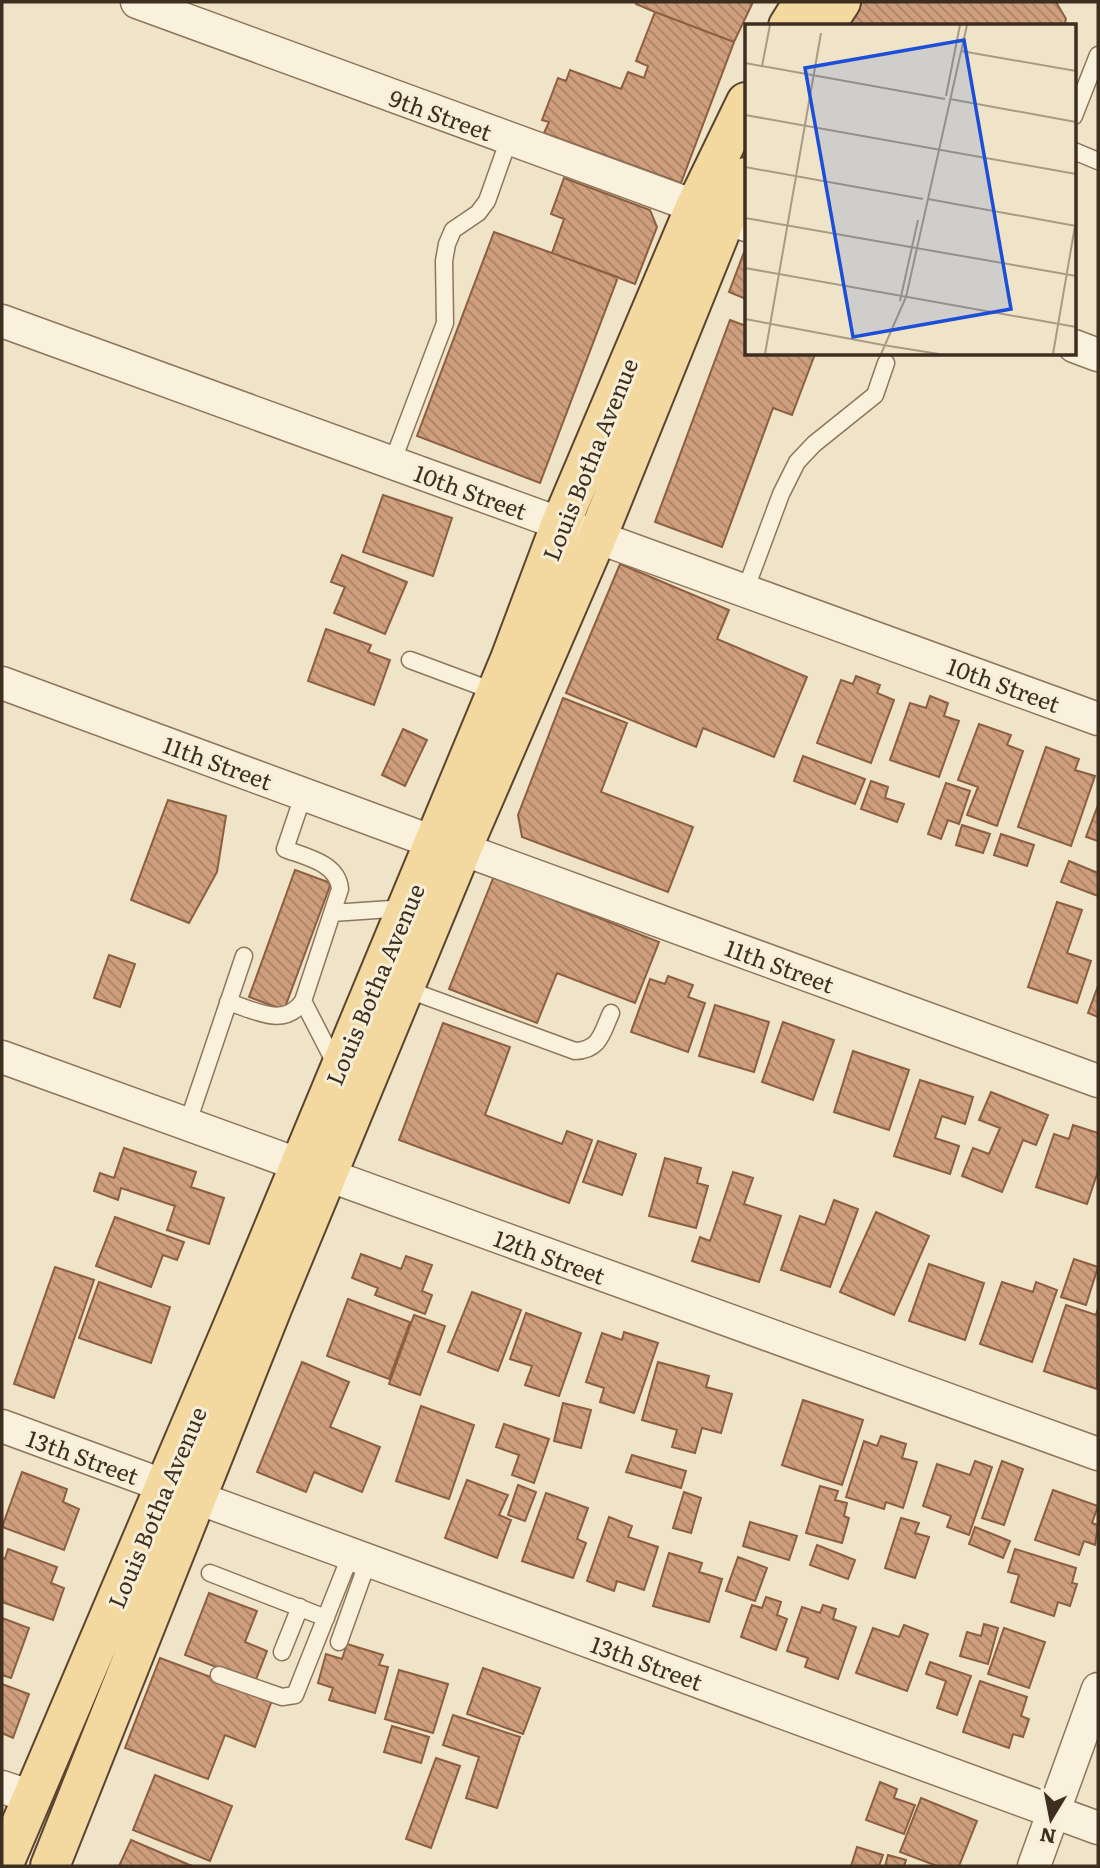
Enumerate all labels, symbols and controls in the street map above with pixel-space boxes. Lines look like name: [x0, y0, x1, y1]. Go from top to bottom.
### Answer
inset map: [745, 24, 1076, 355]
street label: 9th Street: [385, 80, 498, 149]
street label: Louis Botha Avenue: [533, 353, 645, 565]
street label: 10th Street: [410, 455, 533, 527]
street label: 10th Street: [943, 648, 1066, 720]
street label: 11th Street: [159, 727, 278, 798]
street label: Louis Botha Avenue: [316, 878, 432, 1090]
street label: 11th Street: [721, 930, 840, 1001]
street label: 12th Street: [490, 1220, 611, 1292]
street label: Louis Botha Avenue: [98, 1401, 214, 1613]
street label: 13th Street: [22, 1420, 144, 1492]
street label: 13th Street: [586, 1626, 708, 1698]
north arrow: [1016, 1784, 1086, 1854]
text: N: [1038, 1822, 1058, 1852]

